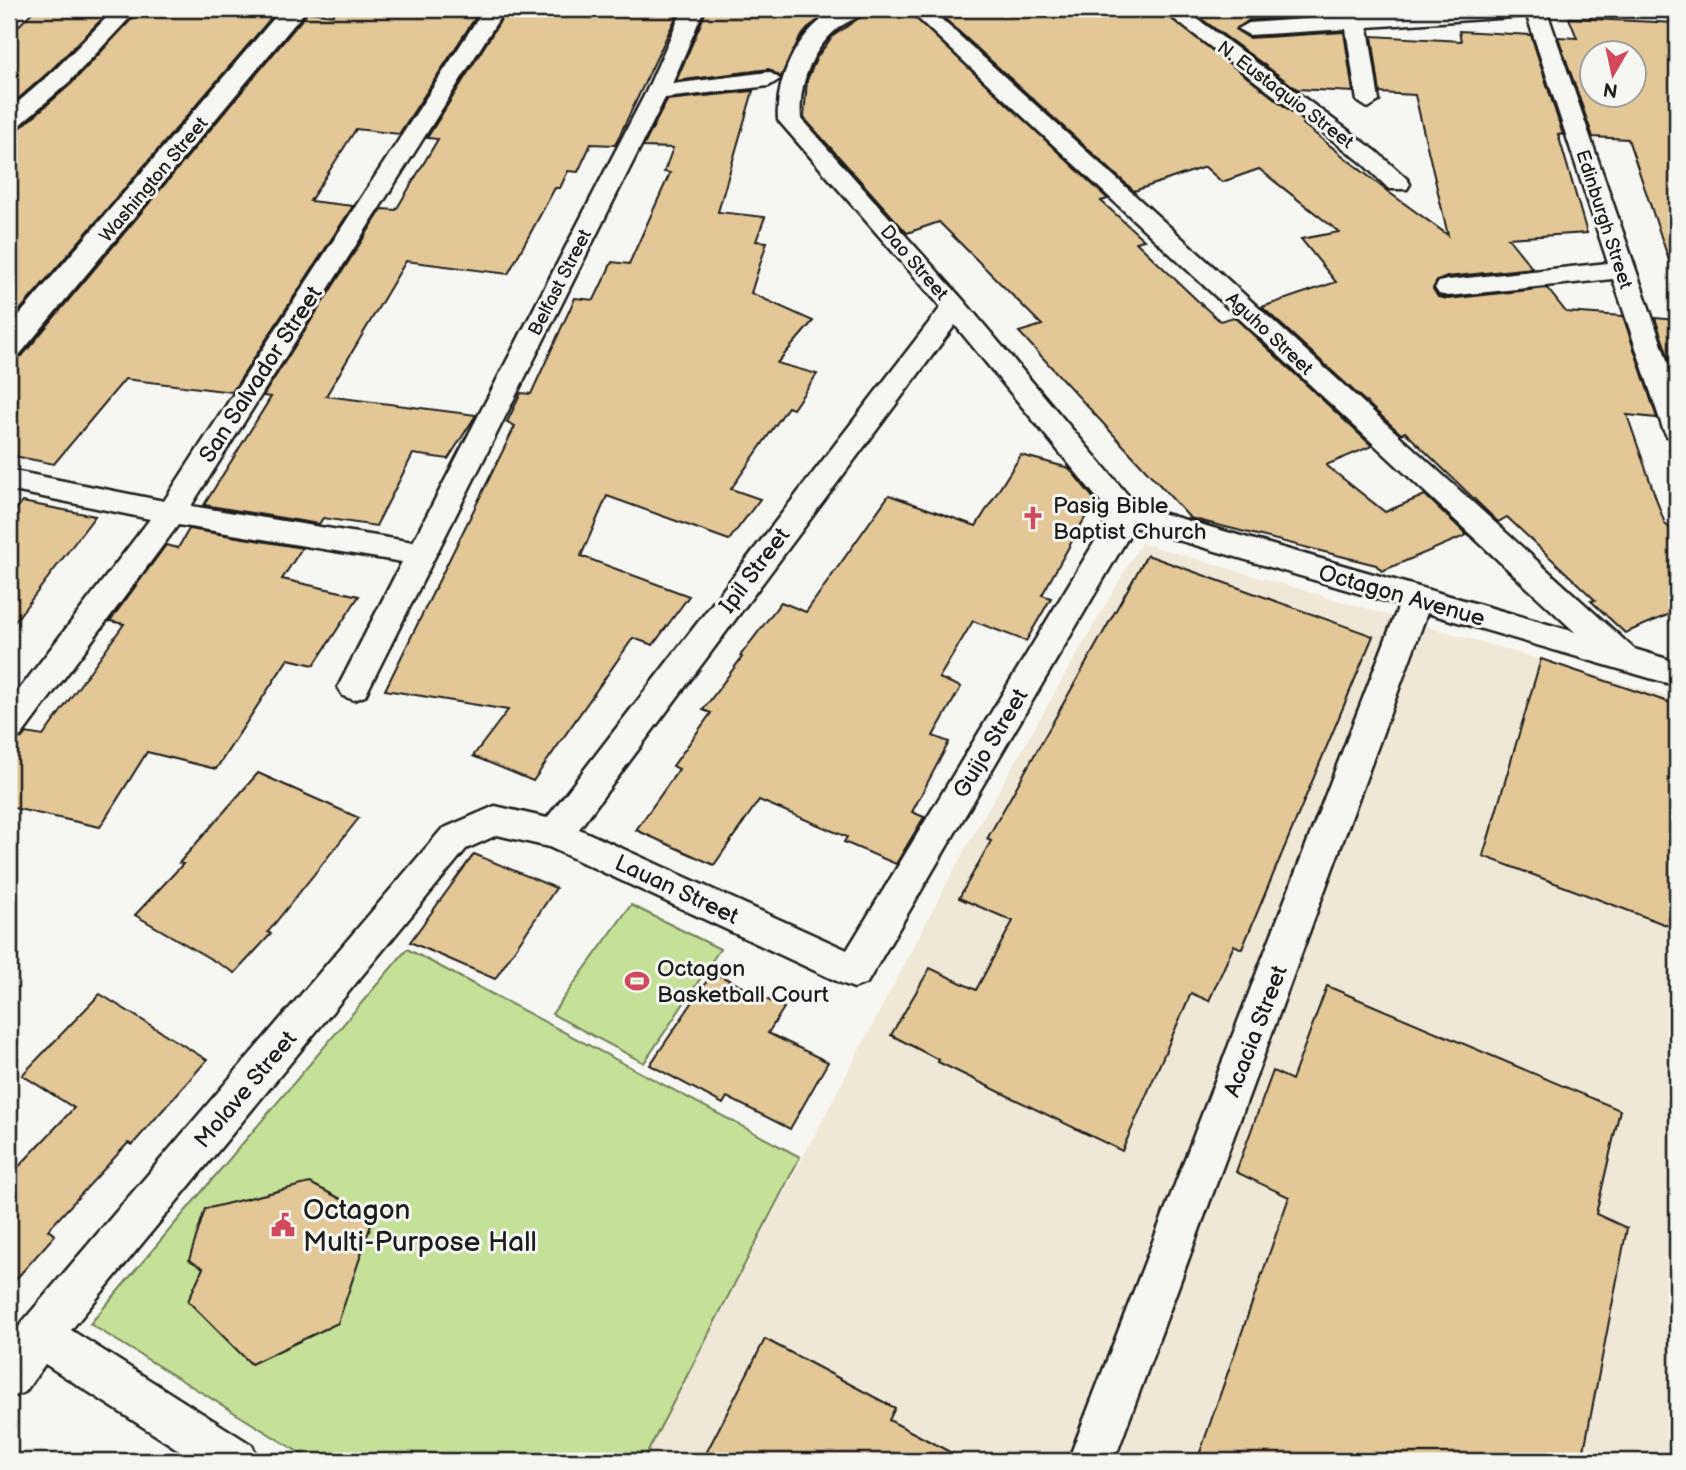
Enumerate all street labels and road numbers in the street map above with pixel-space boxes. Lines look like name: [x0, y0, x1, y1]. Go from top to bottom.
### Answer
street label: N. Eustaquio Street: [1212, 36, 1358, 154]
street label: Washington Street: [95, 112, 213, 247]
street label: Edinburgh Street: [1570, 147, 1637, 292]
street label: Dao Street: [875, 221, 953, 305]
street label: Belfast Street: [524, 225, 597, 340]
street label: San Salvador Street: [193, 281, 328, 468]
street label: Aguho Street: [1221, 288, 1318, 380]
street label: Ipil Street: [714, 522, 796, 619]
street label: Octagon Avenue: [1315, 559, 1488, 633]
street label: Guijo Street: [947, 684, 1035, 803]
street label: Lauan Street: [610, 849, 743, 931]
street label: Acacia Street: [1218, 962, 1294, 1101]
street label: Molave Street: [189, 1025, 303, 1154]

